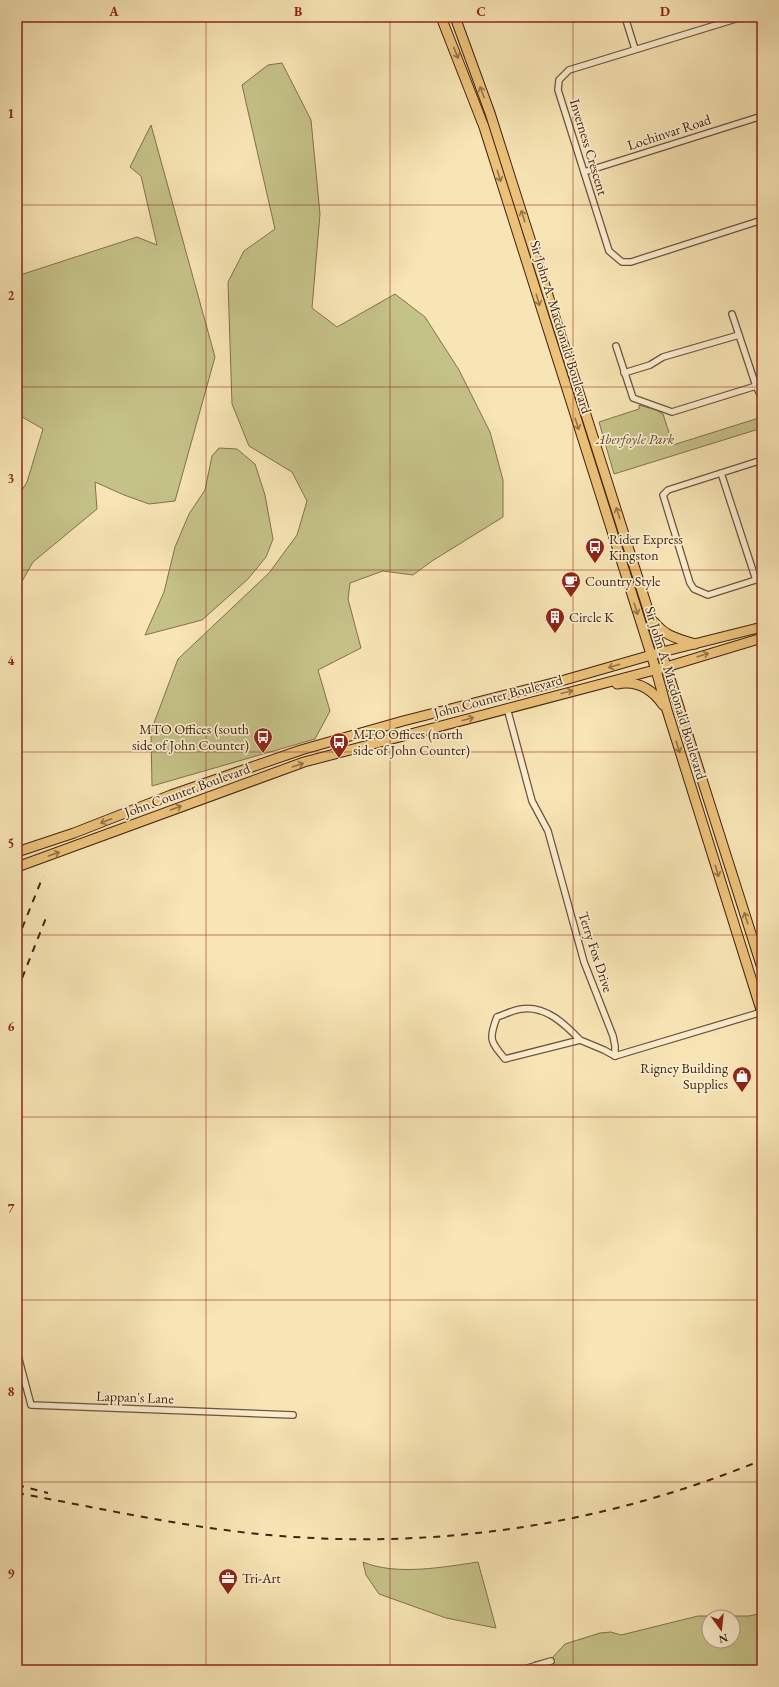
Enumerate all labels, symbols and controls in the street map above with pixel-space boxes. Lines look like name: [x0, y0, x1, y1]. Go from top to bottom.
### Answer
text: A: [108, 3, 119, 20]
text: B: [294, 3, 302, 20]
text: C: [476, 3, 486, 20]
text: D: [660, 3, 670, 20]
one-way arrow: [452, 47, 460, 59]
one-way arrow: [478, 87, 486, 99]
street label: Inverness Crescent: [566, 97, 612, 198]
text: 1: [8, 105, 15, 122]
street label: Lochinvar Road: [625, 110, 714, 154]
one-way arrow: [496, 169, 503, 182]
one-way arrow: [519, 210, 526, 223]
street label: Sir John A. Macdonald Boulevard: [526, 238, 596, 417]
text: 2: [8, 287, 15, 304]
one-way arrow: [535, 293, 542, 306]
one-way arrow: [574, 417, 581, 430]
park label: Aberfoyle Park: [595, 430, 675, 448]
text: 3: [8, 470, 15, 487]
one-way arrow: [614, 507, 621, 520]
place label: Rider Express Kingston: [609, 530, 683, 564]
bus stop icon: Rider Express Kingston: [584, 536, 606, 564]
cafe icon: Country Style: [560, 570, 582, 598]
place label: Country Style: [585, 572, 661, 590]
one-way arrow: [633, 603, 640, 616]
street label: Sir John A. Macdonald Boulevard: [641, 604, 711, 783]
building icon: Circle K: [544, 606, 566, 634]
place label: Circle K: [569, 608, 614, 626]
one-way arrow: [696, 651, 709, 658]
text: 4: [8, 652, 15, 669]
one-way arrow: [607, 663, 620, 670]
street label: John Counter Boulevard: [431, 670, 565, 722]
one-way arrow: [561, 688, 574, 695]
one-way arrow: [461, 715, 474, 722]
place label: MTO Offices (south side of John Counter): [132, 720, 249, 754]
place label: MTO Offices (north side of John Counter): [353, 725, 470, 759]
bus stop icon: MTO Offices (south side of John Counter): [252, 726, 274, 754]
bus stop icon: MTO Offices (north side of John Counter): [328, 731, 350, 759]
one-way arrow: [675, 740, 682, 753]
street label: John Counter Boulevard: [121, 759, 253, 821]
one-way arrow: [292, 760, 304, 768]
one-way arrow: [169, 804, 181, 812]
one-way arrow: [101, 817, 113, 825]
text: 5: [8, 835, 14, 852]
one-way arrow: [47, 849, 59, 857]
one-way arrow: [714, 864, 721, 877]
street label: Terry Fox Drive: [575, 909, 618, 995]
one-way arrow: [742, 912, 749, 925]
text: 6: [8, 1018, 15, 1035]
place label: Rigney Building Supplies: [640, 1059, 729, 1093]
shop icon: Rigney Building Supplies: [731, 1065, 753, 1093]
text: 7: [8, 1200, 15, 1217]
text: 8: [8, 1383, 15, 1400]
street label: Lappan's Lane: [96, 1387, 175, 1407]
text: 9: [8, 1565, 15, 1582]
office icon: Tri-Art: [217, 1567, 239, 1595]
place label: Tri-Art: [242, 1569, 281, 1587]
north arrow: [701, 1609, 741, 1649]
text: N: [717, 1631, 730, 1647]

